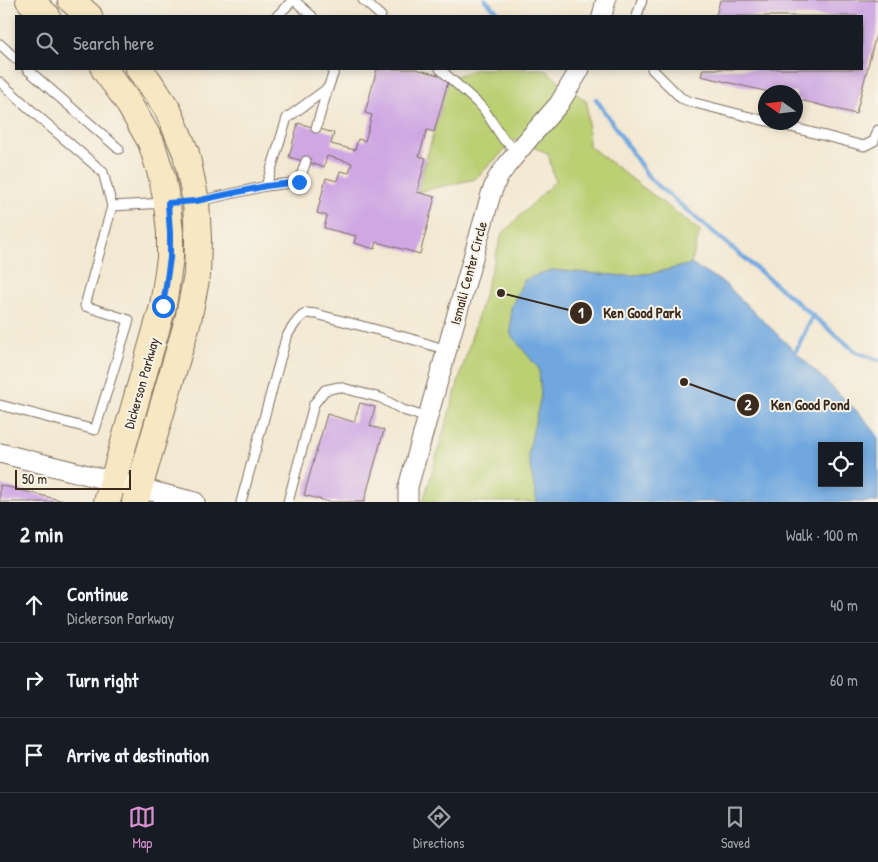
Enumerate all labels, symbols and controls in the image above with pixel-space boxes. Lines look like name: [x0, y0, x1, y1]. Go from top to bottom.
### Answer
search box: [15, 15, 863, 70]
icon: search: [33, 29, 61, 57]
text: Search here: [73, 30, 154, 56]
north arrow: [758, 85, 803, 130]
route end: [288, 171, 311, 194]
street label: Ismaili Center Circle: [445, 219, 491, 327]
route start: [152, 295, 175, 318]
callout: Ken Good Park: [569, 298, 691, 328]
text: 1: [578, 302, 584, 323]
text: Ken Good Park: [603, 302, 682, 323]
street label: Dickerson Parkway: [119, 335, 164, 431]
callout: Ken Good Pond: [736, 390, 860, 420]
text: 2: [744, 394, 752, 415]
text: Ken Good Pond: [771, 394, 849, 415]
map controls: [818, 442, 863, 487]
button: locate: [818, 442, 863, 487]
scale bar: [15, 467, 131, 490]
text: 50 m: [22, 469, 47, 488]
text: 2 min: [20, 520, 63, 549]
text: Walk · 100 m: [786, 524, 858, 546]
text: Continue: [67, 581, 128, 607]
icon: ahead: [20, 591, 48, 619]
text: 40 m: [830, 594, 858, 616]
text: Dickerson Parkway: [67, 607, 174, 629]
icon: right: [20, 666, 48, 694]
text: Turn right: [67, 667, 138, 693]
text: 60 m: [830, 669, 858, 691]
icon: arrive: [20, 741, 48, 769]
text: Arrive at destination: [67, 742, 209, 768]
tab: Map: [128, 803, 156, 852]
tab: Directions: [413, 803, 464, 852]
tab: Saved: [721, 803, 750, 852]

